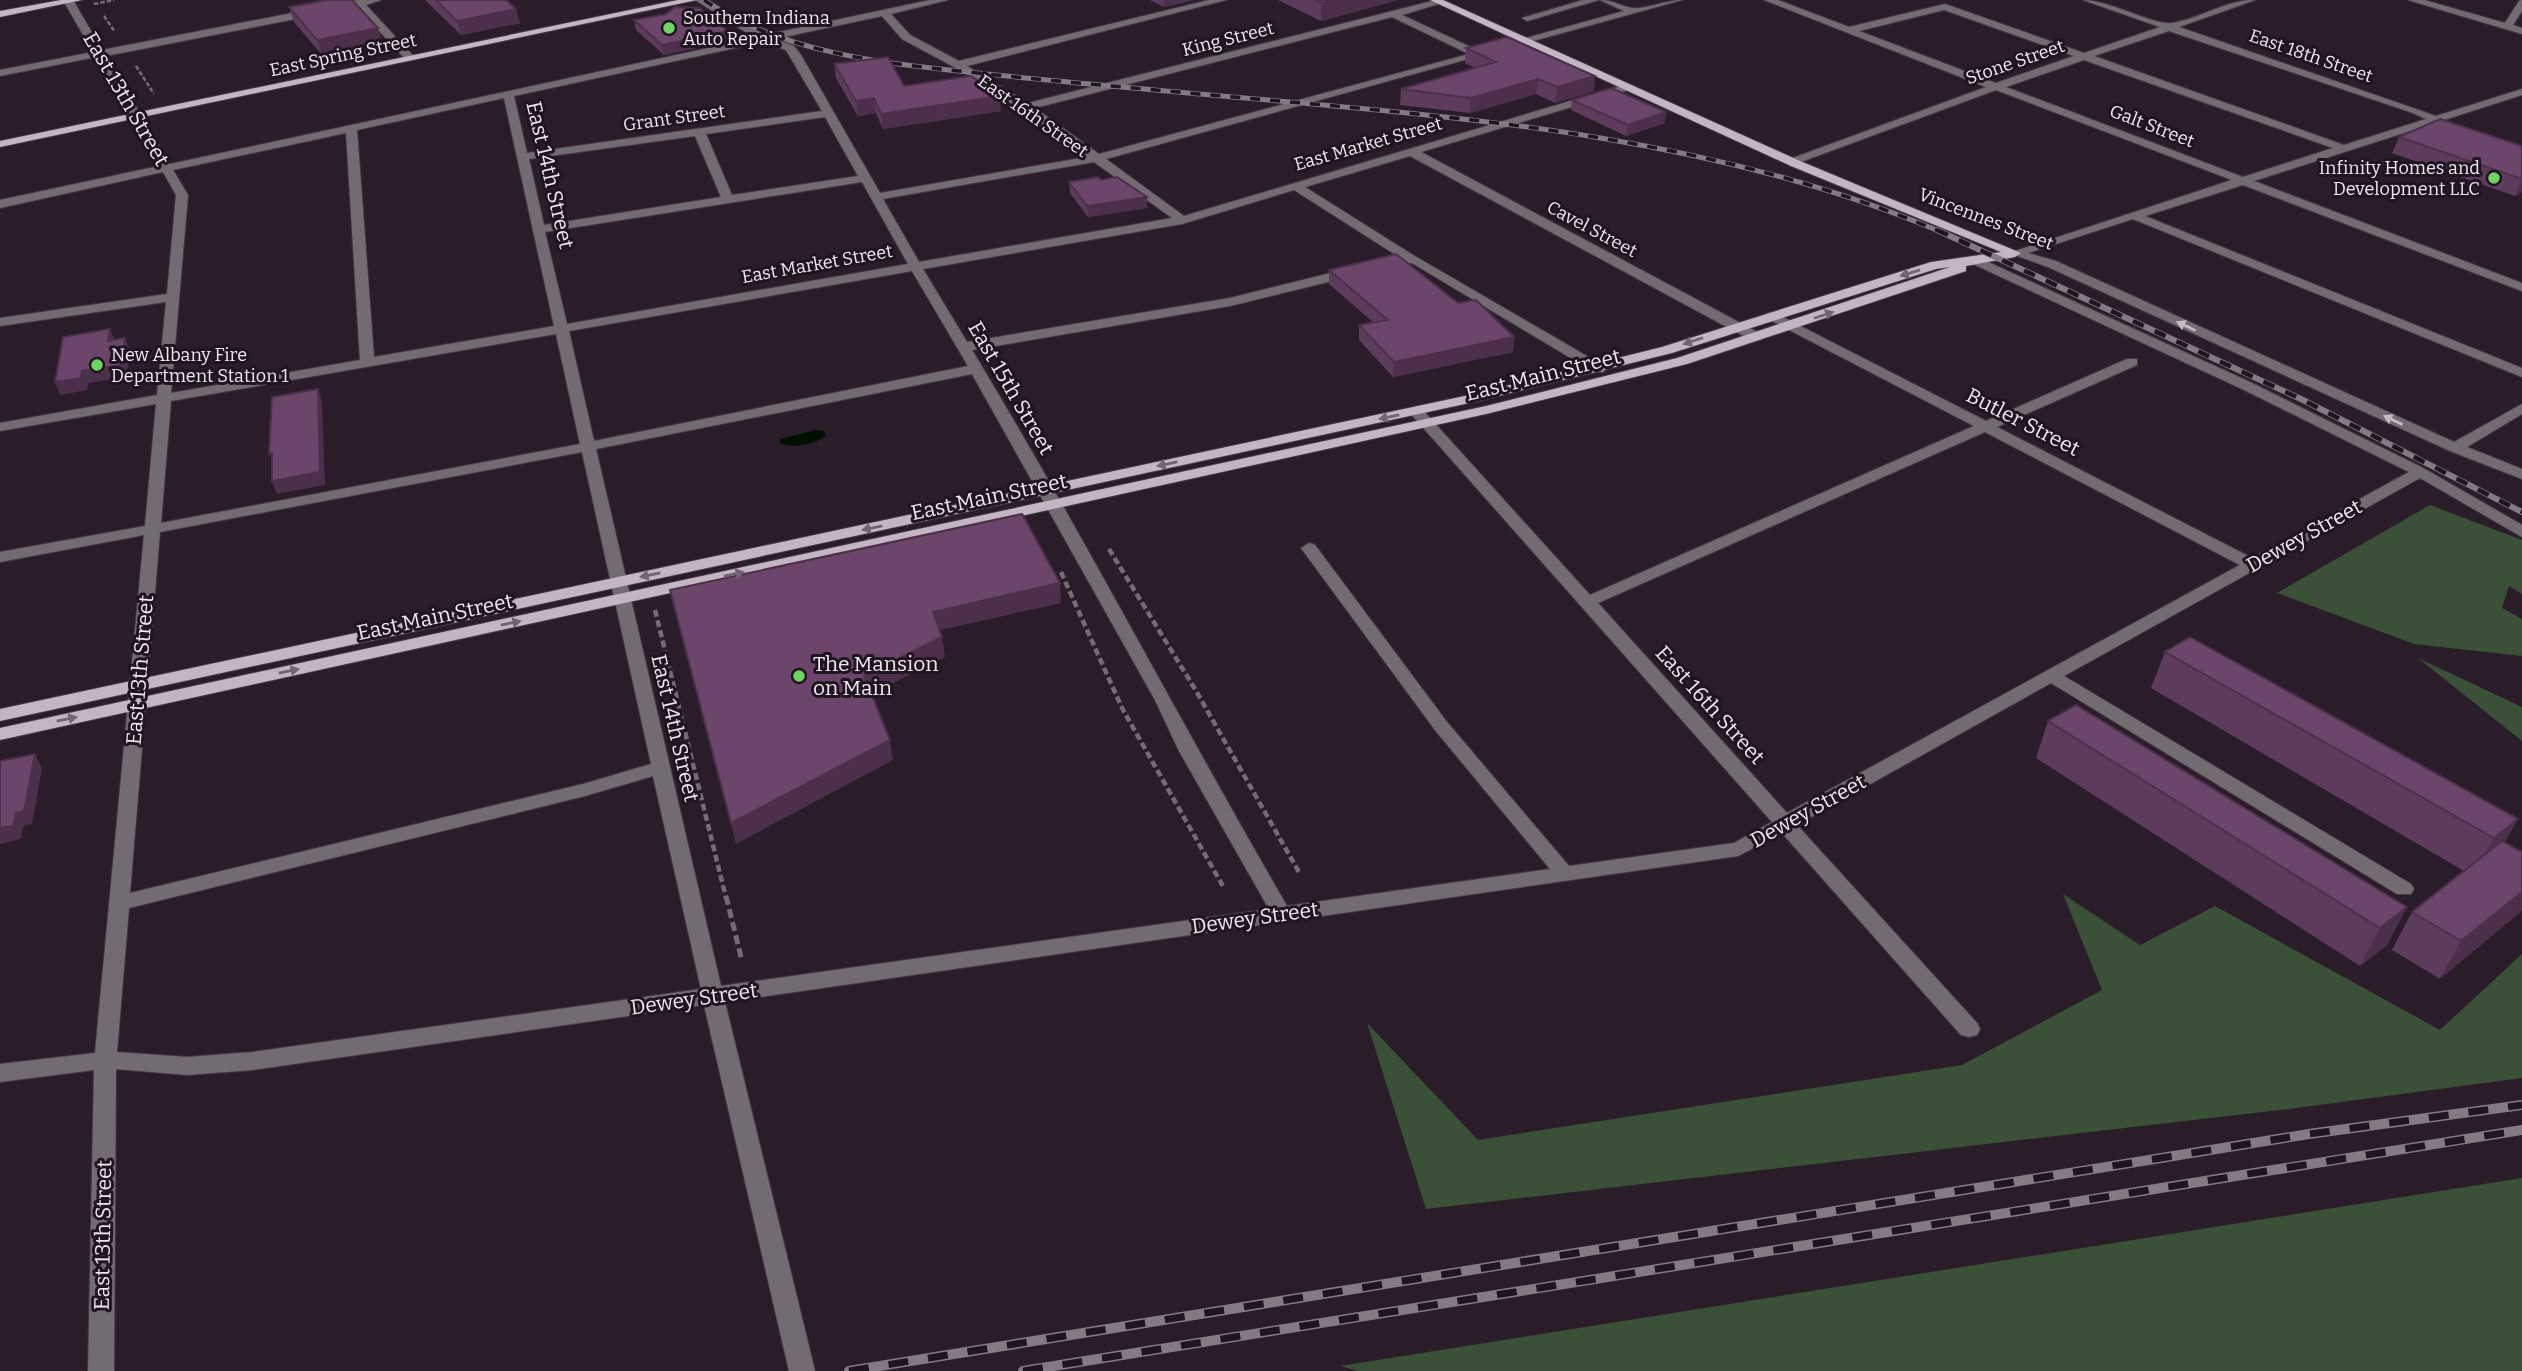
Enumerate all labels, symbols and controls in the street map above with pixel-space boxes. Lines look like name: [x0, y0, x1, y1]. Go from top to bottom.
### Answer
place label: Southern Indiana Auto Repair: [683, 7, 830, 50]
street label: King Street: [1180, 17, 1277, 61]
marker: Southern Indiana Auto Repair: [661, 20, 677, 36]
street label: East 18th Street: [2246, 25, 2376, 88]
street label: East 13th Street: [77, 27, 175, 171]
street label: East Spring Street: [268, 29, 419, 81]
street label: Stone Street: [1963, 35, 2068, 89]
street label: East 16th Street: [974, 70, 1093, 162]
street label: East 14th Street: [520, 99, 580, 252]
street label: Grant Street: [622, 100, 727, 136]
street label: Galt Street: [2107, 100, 2198, 152]
street label: East Market Street: [1291, 112, 1445, 176]
place label: Infinity Homes and Development LLC: [2319, 157, 2480, 200]
marker: Infinity Homes and Development LLC: [2486, 170, 2502, 186]
street label: Vincennes Street: [1915, 183, 2057, 255]
street label: Cavel Street: [1543, 196, 1641, 262]
street label: East Market Street: [740, 240, 895, 288]
one-way arrow: [1899, 268, 1920, 278]
one-way arrow: [1814, 309, 1835, 319]
street label: East 15th Street: [962, 317, 1060, 460]
one-way arrow: [2176, 320, 2196, 331]
one-way arrow: [1682, 336, 1703, 347]
street label: East Main Street: [1463, 343, 1624, 407]
place label: New Albany Fire Department Station 1: [111, 344, 289, 387]
marker: New Albany Fire Department Station 1: [89, 357, 105, 373]
street label: Butler Street: [1962, 382, 2084, 462]
one-way arrow: [1378, 411, 1400, 422]
one-way arrow: [2383, 414, 2403, 426]
one-way arrow: [1156, 459, 1178, 470]
street label: East Main Street: [909, 468, 1070, 526]
street label: Dewey Street: [2242, 493, 2367, 578]
one-way arrow: [861, 522, 883, 533]
one-way arrow: [723, 568, 745, 579]
one-way arrow: [639, 570, 661, 581]
street label: East Main Street: [355, 588, 516, 646]
street label: East 13th Street: [121, 594, 160, 746]
one-way arrow: [500, 617, 522, 628]
street label: East 16th Street: [1650, 640, 1770, 770]
place label: The Mansion on Main: [813, 651, 939, 701]
street label: East 14th Street: [645, 652, 705, 805]
one-way arrow: [278, 665, 300, 676]
marker: The Mansion on Main: [791, 668, 807, 684]
one-way arrow: [56, 714, 78, 725]
street label: Dewey Street: [1746, 768, 1871, 853]
street label: Dewey Street: [1190, 896, 1321, 940]
street label: Dewey Street: [629, 977, 760, 1021]
street label: East 13th Street: [89, 1159, 117, 1310]

